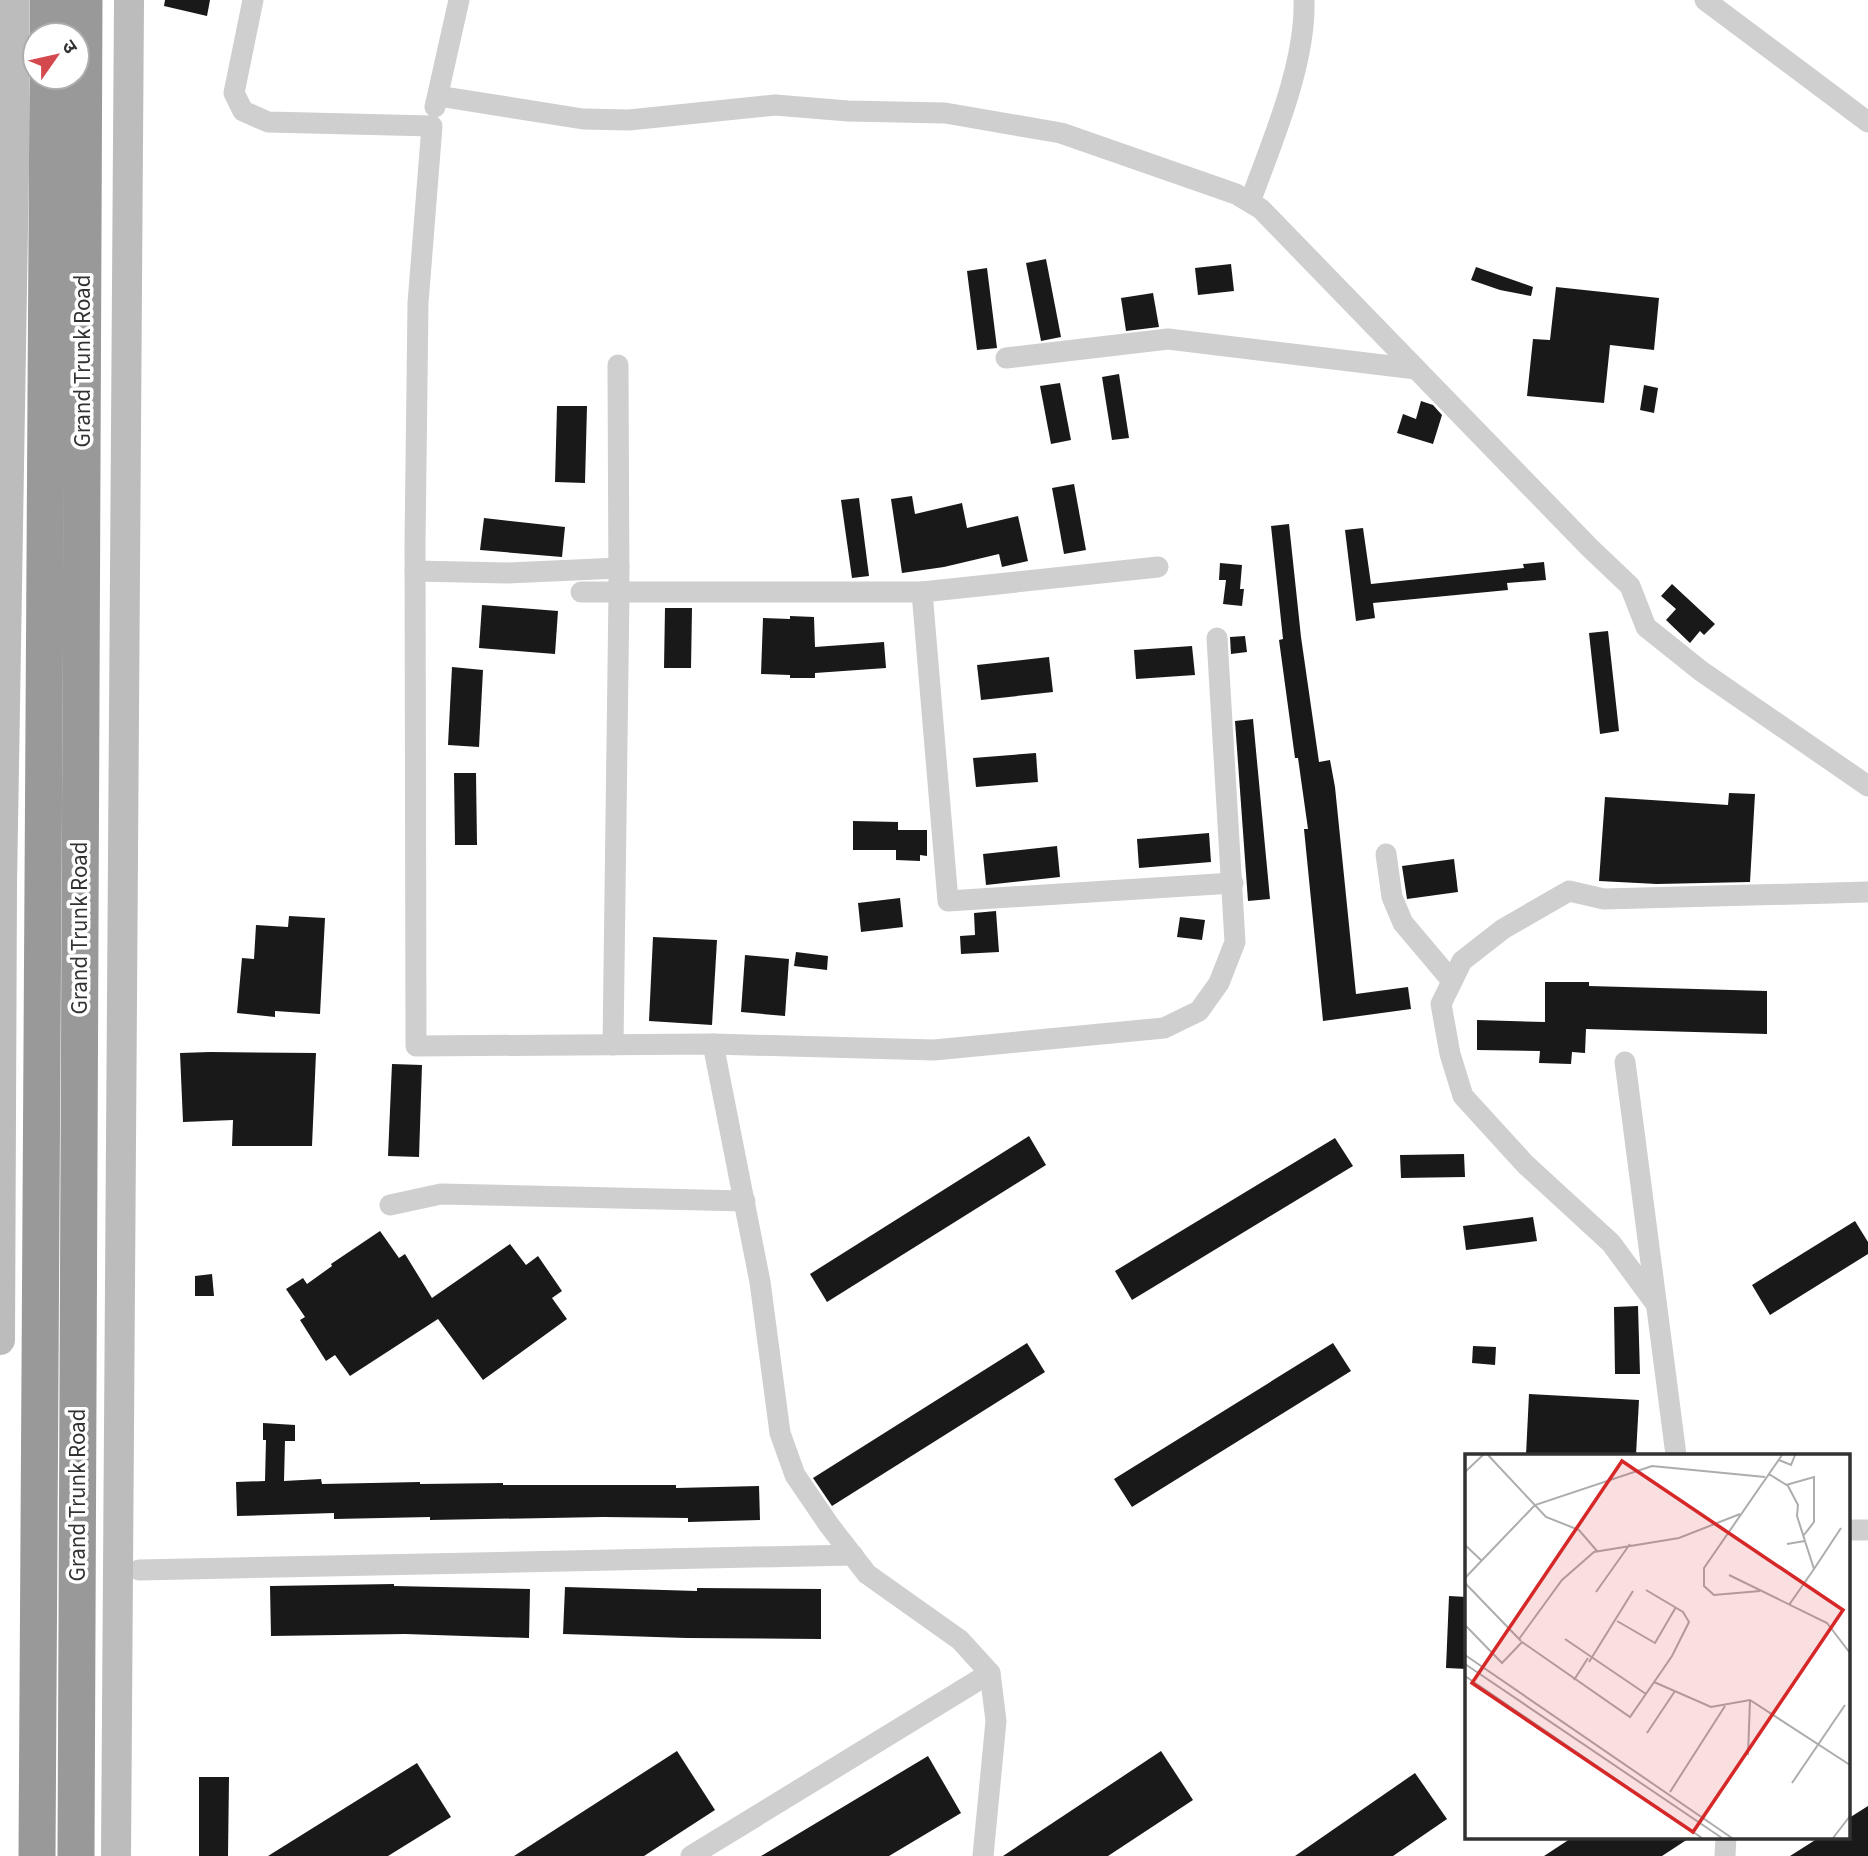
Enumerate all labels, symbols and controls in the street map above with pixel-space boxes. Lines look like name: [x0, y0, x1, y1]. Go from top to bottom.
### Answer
north arrow: [21, 21, 91, 91]
text: उ: [55, 35, 84, 60]
street label: Grand Trunk Road: [66, 275, 99, 447]
street label: Grand Trunk Road: [63, 842, 96, 1014]
street label: Grand Trunk Road: [61, 1409, 94, 1581]
inset map: [1465, 1454, 1850, 1839]

